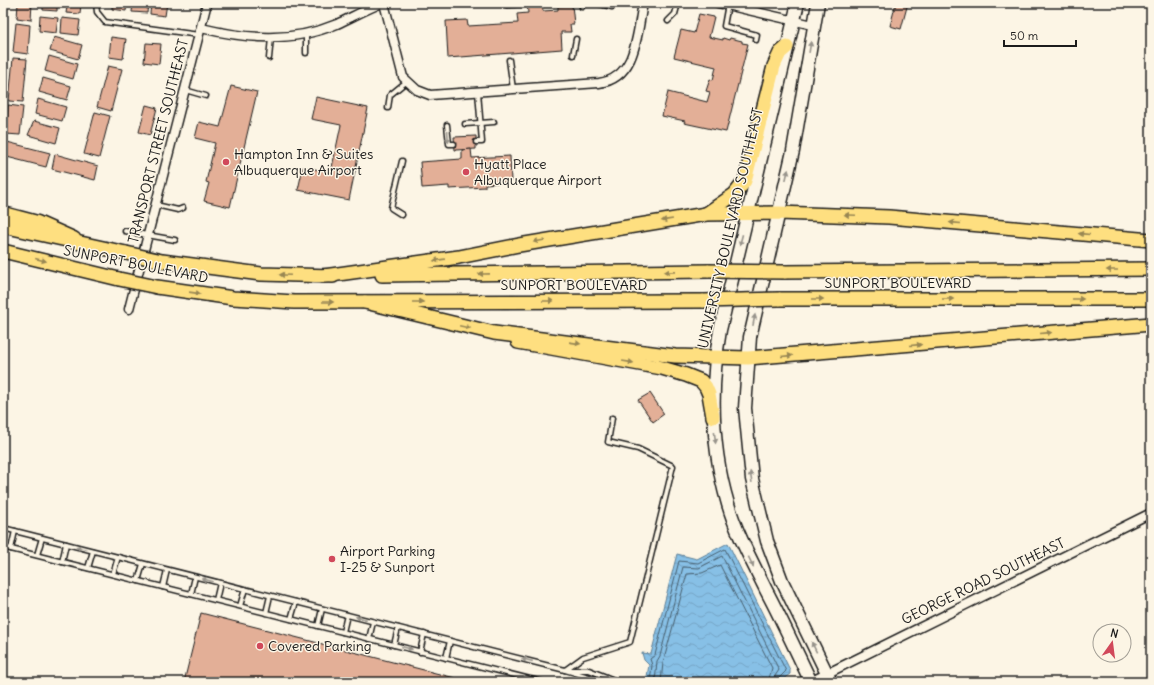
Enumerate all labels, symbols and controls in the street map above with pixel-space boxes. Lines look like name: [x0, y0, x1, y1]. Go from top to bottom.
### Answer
scale bar: [1004, 22, 1076, 48]
text: 50 m: [1010, 28, 1039, 43]
street label: TRANSPORT STREET SOUTHEAST: [124, 37, 192, 245]
one-way arrow: [807, 40, 813, 53]
street label: UNIVERSITY BOULEVARD SOUTHEAST: [694, 106, 766, 350]
one-way arrow: [445, 131, 452, 143]
place label: Hampton Inn & Suites Albuquerque Airport: [234, 145, 373, 179]
place label: Hyatt Place Albuquerque Airport: [474, 155, 602, 189]
marker: Hampton Inn & Suites Albuquerque Airport: [221, 157, 231, 167]
marker: Hyatt Place Albuquerque Airport: [461, 167, 471, 177]
one-way arrow: [785, 168, 791, 181]
one-way arrow: [844, 212, 856, 219]
one-way arrow: [661, 217, 673, 223]
one-way arrow: [949, 219, 961, 226]
one-way arrow: [1078, 231, 1090, 238]
one-way arrow: [738, 233, 744, 246]
one-way arrow: [533, 238, 545, 244]
street label: SUNPORT BOULEVARD: [62, 241, 210, 287]
one-way arrow: [433, 257, 445, 263]
one-way arrow: [35, 258, 47, 264]
one-way arrow: [1106, 266, 1118, 273]
one-way arrow: [663, 269, 676, 275]
one-way arrow: [477, 271, 490, 277]
one-way arrow: [278, 272, 291, 278]
street label: SUNPORT BOULEVARD: [824, 274, 972, 292]
street label: SUNPORT BOULEVARD: [500, 276, 648, 294]
one-way arrow: [189, 290, 201, 296]
one-way arrow: [812, 296, 825, 302]
one-way arrow: [942, 296, 955, 302]
one-way arrow: [1072, 296, 1085, 302]
one-way arrow: [542, 298, 555, 304]
one-way arrow: [322, 299, 335, 305]
one-way arrow: [412, 299, 425, 305]
one-way arrow: [751, 314, 757, 326]
one-way arrow: [459, 324, 471, 330]
one-way arrow: [1040, 330, 1052, 337]
one-way arrow: [569, 340, 581, 346]
one-way arrow: [910, 341, 922, 348]
one-way arrow: [781, 353, 793, 359]
one-way arrow: [622, 359, 634, 365]
one-way arrow: [712, 432, 718, 444]
one-way arrow: [748, 471, 754, 483]
street label: GEORGE ROAD SOUTHEAST: [898, 534, 1068, 628]
place label: Airport Parking I-25 & Sunport: [340, 542, 435, 576]
one-way arrow: [75, 545, 87, 551]
marker: Airport Parking I-25 & Sunport: [327, 554, 337, 564]
one-way arrow: [748, 556, 754, 568]
one-way arrow: [201, 576, 214, 582]
one-way arrow: [354, 615, 367, 621]
north arrow: [1092, 623, 1132, 663]
text: N: [1109, 626, 1120, 641]
place label: Covered Parking: [268, 637, 372, 655]
marker: Covered Parking: [255, 641, 265, 651]
one-way arrow: [811, 641, 817, 653]
one-way arrow: [401, 646, 414, 652]
one-way arrow: [521, 657, 534, 663]

